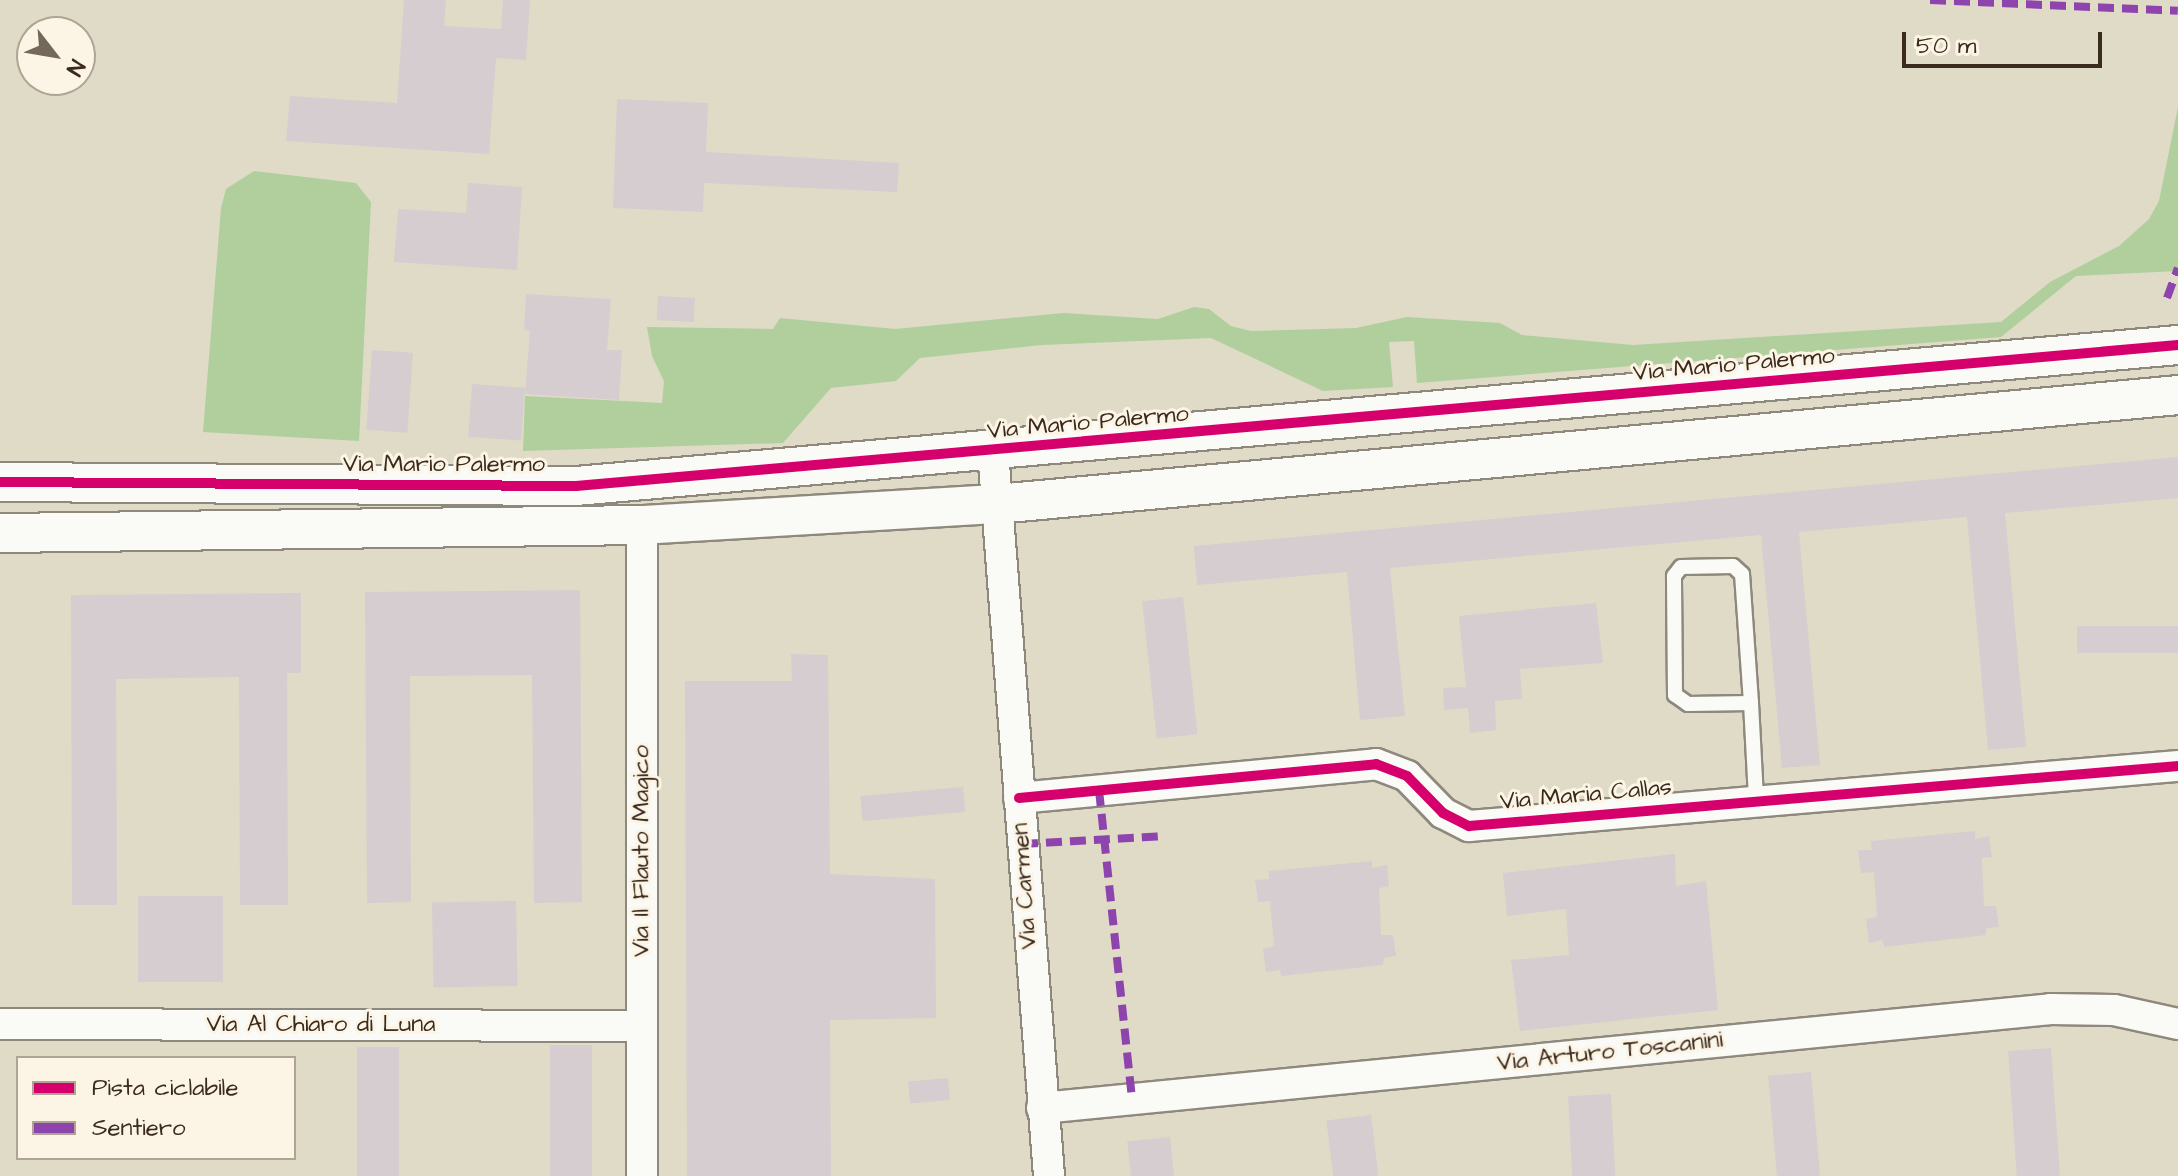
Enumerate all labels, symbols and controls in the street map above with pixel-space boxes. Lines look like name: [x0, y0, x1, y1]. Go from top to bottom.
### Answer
north arrow: [16, 16, 96, 96]
scale bar: [1906, 16, 2106, 66]
text: 50 m: [1916, 29, 1976, 63]
text: N: [58, 54, 92, 81]
street label: Via Mario Palermo: [1632, 342, 1836, 388]
street label: Via Mario Palermo: [986, 400, 1190, 446]
street label: Via Mario Palermo: [343, 451, 545, 479]
street label: Via Il Flauto Magico: [628, 745, 656, 957]
street label: Via Maria Callas: [1499, 773, 1673, 817]
street label: Via Carmen: [1006, 822, 1044, 950]
street label: Via Al Chiaro di Luna: [207, 1011, 435, 1039]
street label: Via Arturo Toscanini: [1496, 1026, 1724, 1078]
legend: [16, 1056, 296, 1160]
text: Pista ciclabile: [92, 1071, 238, 1105]
text: Sentiero: [92, 1111, 185, 1145]

